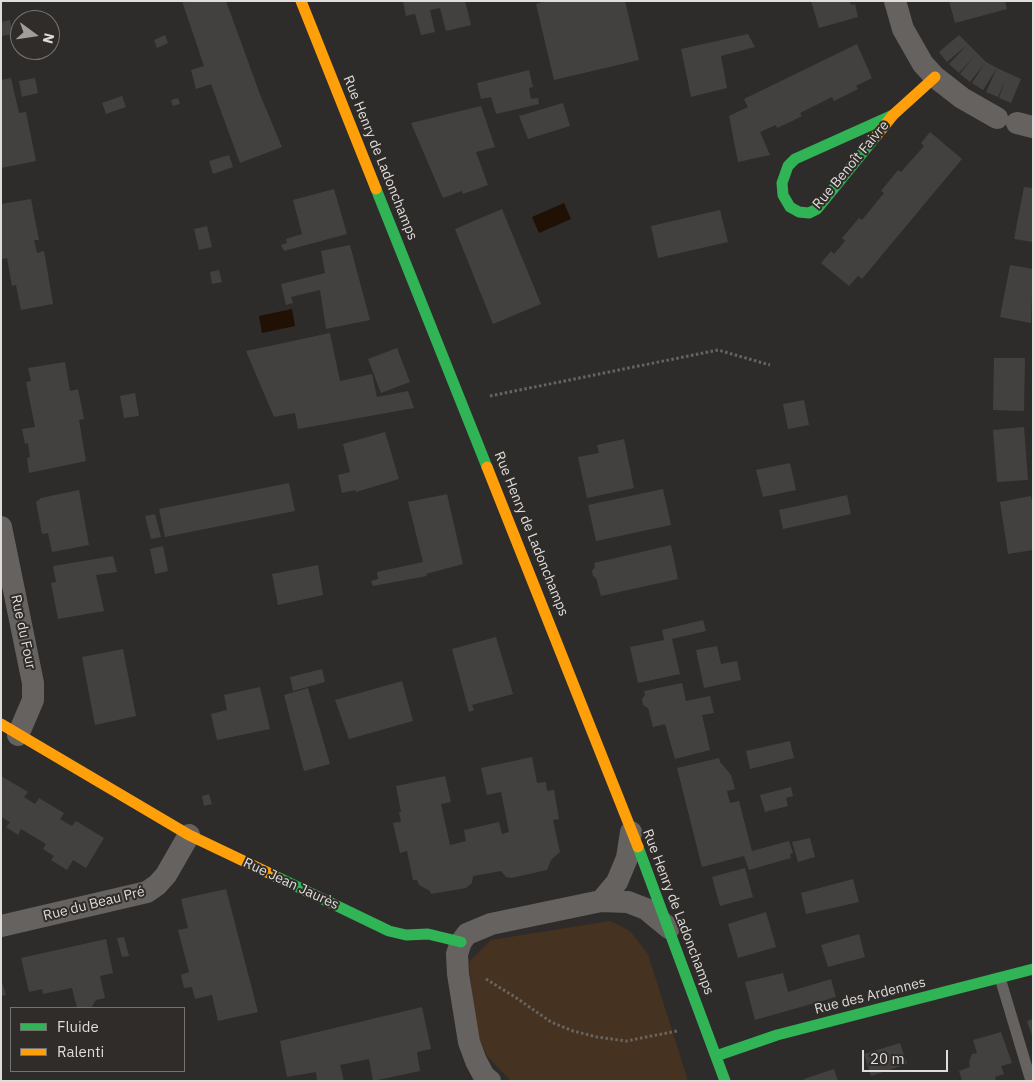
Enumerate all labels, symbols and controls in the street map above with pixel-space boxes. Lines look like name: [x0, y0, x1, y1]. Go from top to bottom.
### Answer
north arrow: [10, 10, 60, 60]
text: N: [39, 31, 59, 45]
street label: Rue Henry de Ladonchamps: [339, 73, 421, 243]
street label: Rue Benoît Faivre: [809, 117, 893, 213]
street label: Rue Henry de Ladonchamps: [490, 449, 572, 619]
street label: Rue du Four: [7, 593, 39, 671]
street label: Rue Henry de Ladonchamps: [639, 827, 717, 997]
street label: Rue Jean Jaurès: [241, 854, 341, 914]
street label: Rue du Beau Pré: [42, 883, 146, 925]
street label: Rue des Ardennes: [813, 974, 927, 1018]
legend: [10, 1007, 185, 1072]
text: Fluide: [57, 1017, 99, 1036]
scale bar: [864, 1040, 950, 1072]
text: Ralenti: [57, 1042, 104, 1061]
text: 20 m: [870, 1049, 905, 1068]

